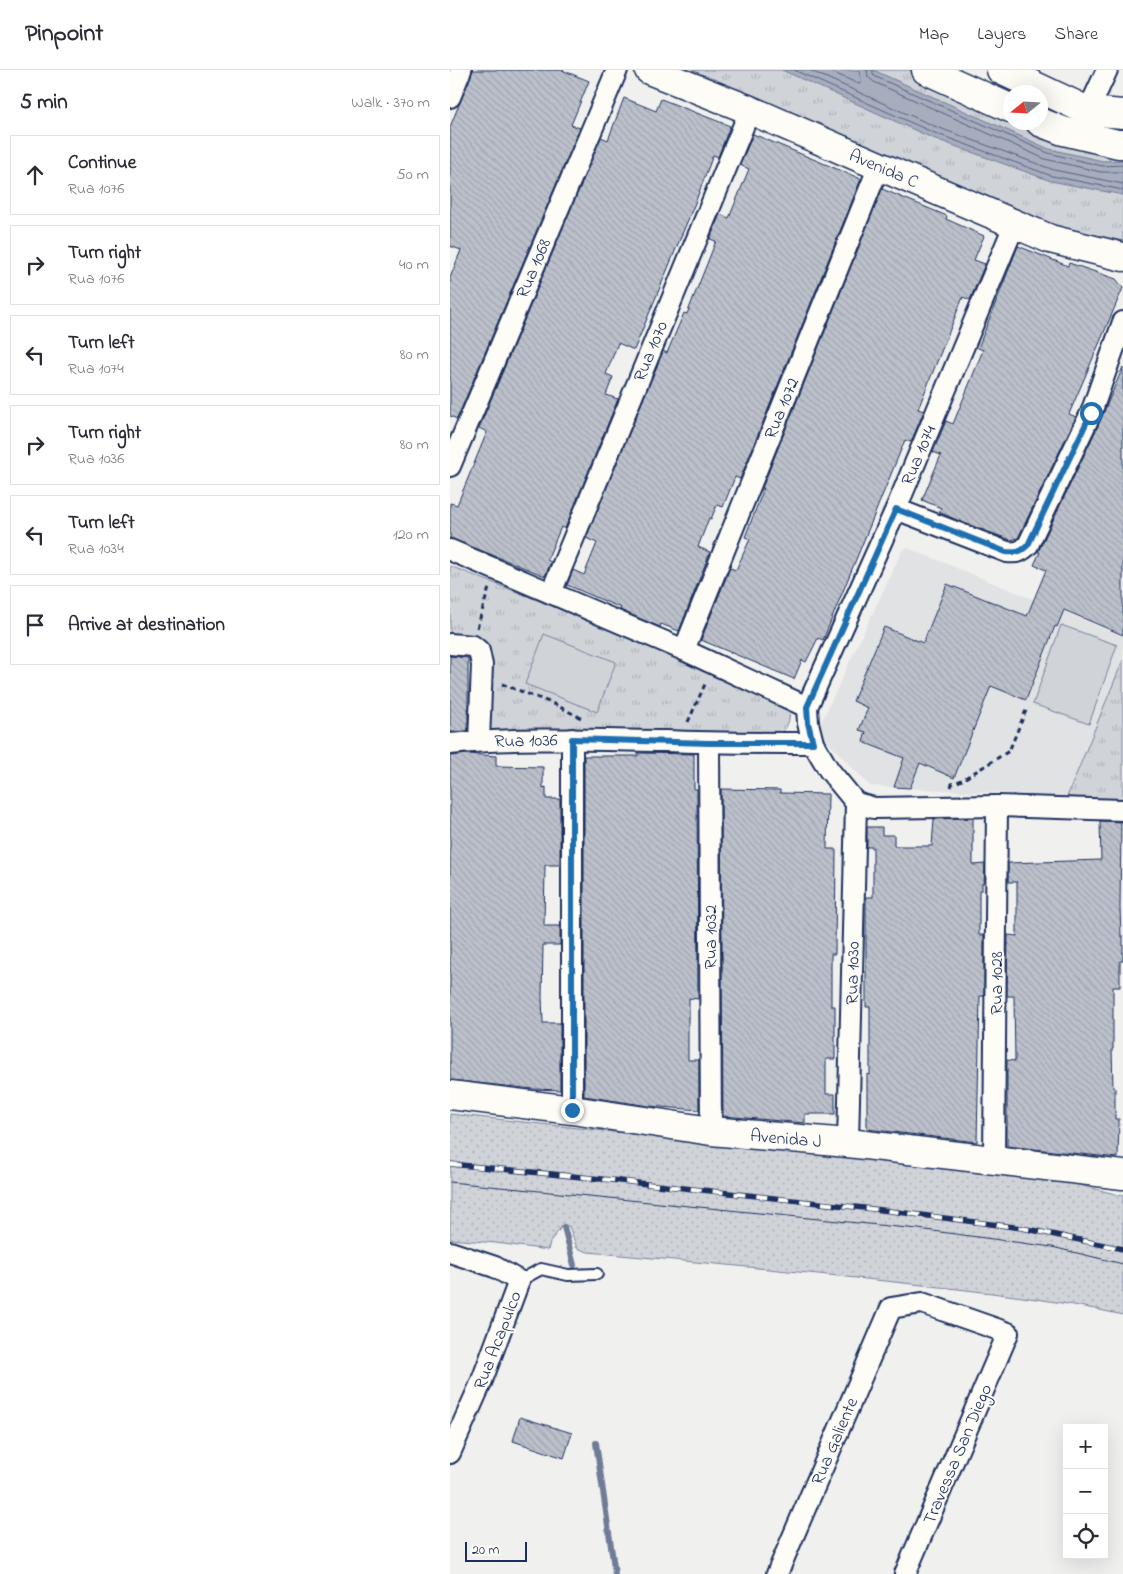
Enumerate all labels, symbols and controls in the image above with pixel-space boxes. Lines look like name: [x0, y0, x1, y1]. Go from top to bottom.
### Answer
text: Pinpoint: [25, 17, 103, 52]
text: Map: [919, 22, 949, 48]
text: Layers: [977, 22, 1027, 48]
text: Share: [1055, 22, 1098, 48]
north arrow: [1003, 85, 1048, 130]
text: 5 min: [20, 88, 68, 118]
text: Walk · 370 m: [351, 91, 430, 115]
street label: Avenida C: [845, 144, 922, 196]
text: Continue: [68, 150, 136, 177]
icon: ahead: [21, 161, 49, 189]
text: 50 m: [397, 163, 429, 187]
text: Rua 1076: [68, 177, 124, 201]
street label: Rua 1068: [511, 235, 559, 303]
text: Turn right: [68, 240, 141, 267]
icon: right: [21, 251, 49, 279]
text: 40 m: [399, 253, 429, 277]
text: Rua 1076: [68, 267, 124, 291]
street label: Rua 1070: [628, 317, 676, 386]
text: Turn left: [68, 330, 135, 357]
icon: left: [21, 341, 49, 369]
text: 80 m: [400, 343, 429, 367]
text: Rua 1074: [68, 357, 124, 381]
street label: Rua 1072: [759, 374, 807, 443]
route start: [1080, 402, 1103, 425]
text: Turn right: [68, 420, 141, 447]
street label: Rua 1074: [896, 421, 944, 490]
icon: right: [21, 431, 49, 459]
text: 80 m: [400, 433, 429, 457]
text: Rua 1036: [68, 447, 124, 471]
text: Turn left: [68, 510, 135, 537]
icon: left: [21, 521, 49, 549]
text: 120 m: [393, 523, 429, 547]
text: Rua 1034: [68, 537, 124, 561]
icon: arrive: [21, 611, 49, 639]
text: Arrive at destination: [68, 612, 225, 639]
street label: Rua 1036: [494, 728, 558, 756]
street label: Rua 1032: [699, 905, 725, 969]
street label: Rua 1030: [840, 941, 868, 1005]
street label: Rua 1028: [985, 951, 1011, 1015]
route end: [561, 1099, 584, 1122]
street label: Avenida J: [749, 1124, 823, 1156]
street label: Rua Acapulco: [468, 1288, 530, 1394]
street label: Travessa San Diego: [918, 1381, 1001, 1529]
street label: Rua Galiente: [806, 1393, 866, 1490]
map controls: [1063, 1424, 1108, 1559]
button: +: [1063, 1424, 1108, 1469]
button: −: [1063, 1469, 1108, 1514]
button: locate: [1063, 1514, 1108, 1559]
scale bar: [465, 1539, 528, 1562]
text: 20 m: [472, 1540, 499, 1561]

